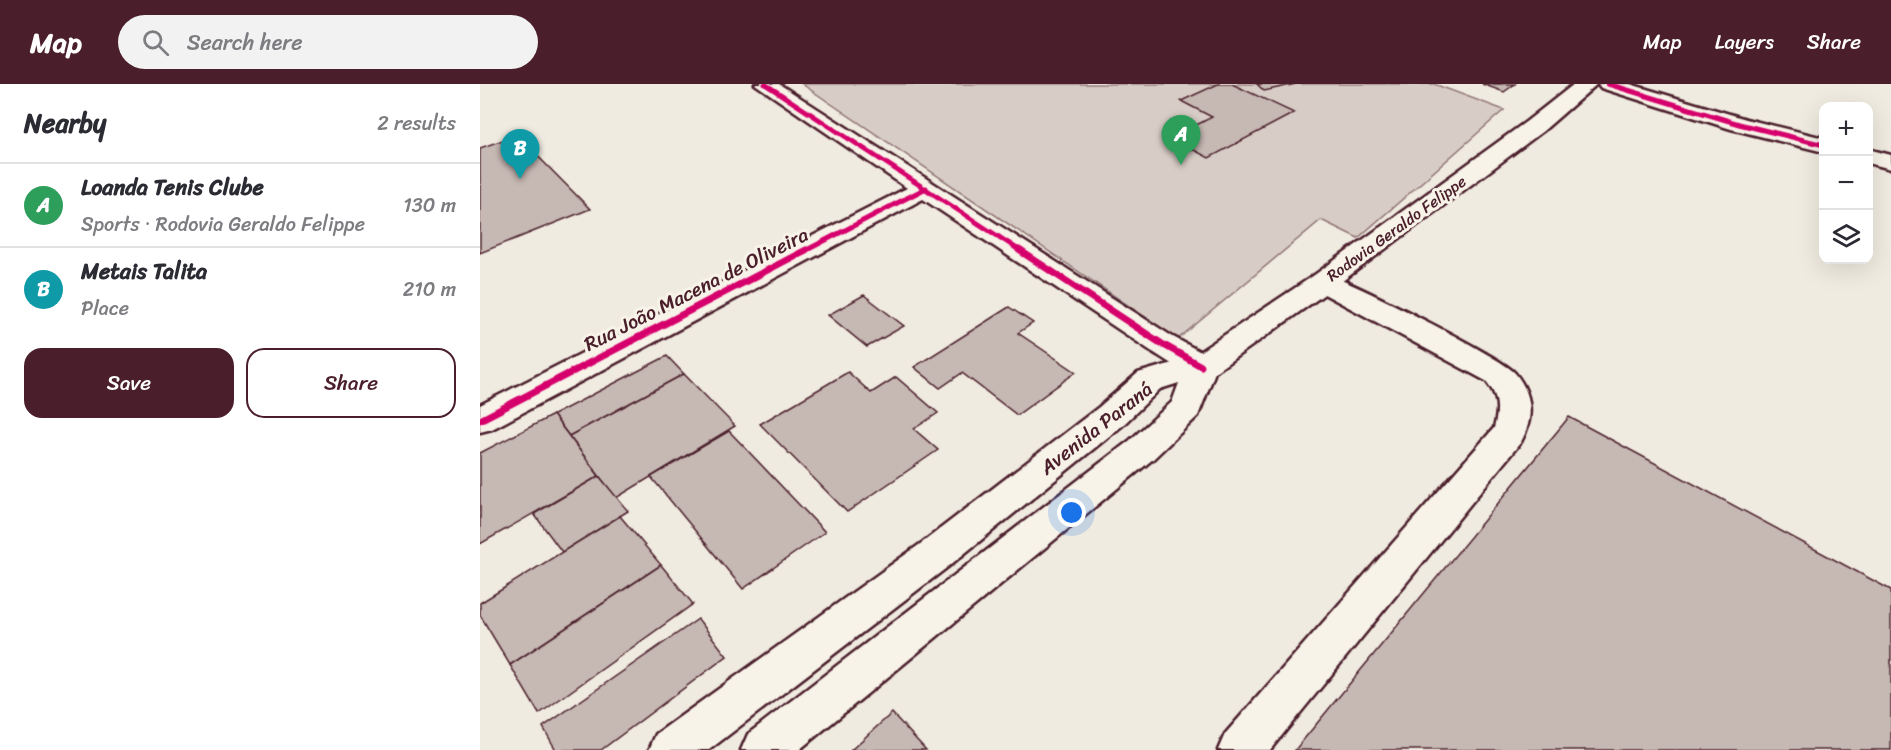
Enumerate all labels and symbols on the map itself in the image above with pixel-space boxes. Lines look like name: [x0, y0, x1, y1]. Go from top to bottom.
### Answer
pin: A: [1162, 116, 1200, 165]
pin: B: [500, 130, 540, 179]
street label: Rodovia Geraldo Felippe: [1320, 167, 1473, 289]
street label: Rua João Macena de Oliveira: [578, 218, 815, 361]
street label: Avenida Paraná: [1031, 373, 1161, 485]
your location: [1057, 498, 1086, 527]

